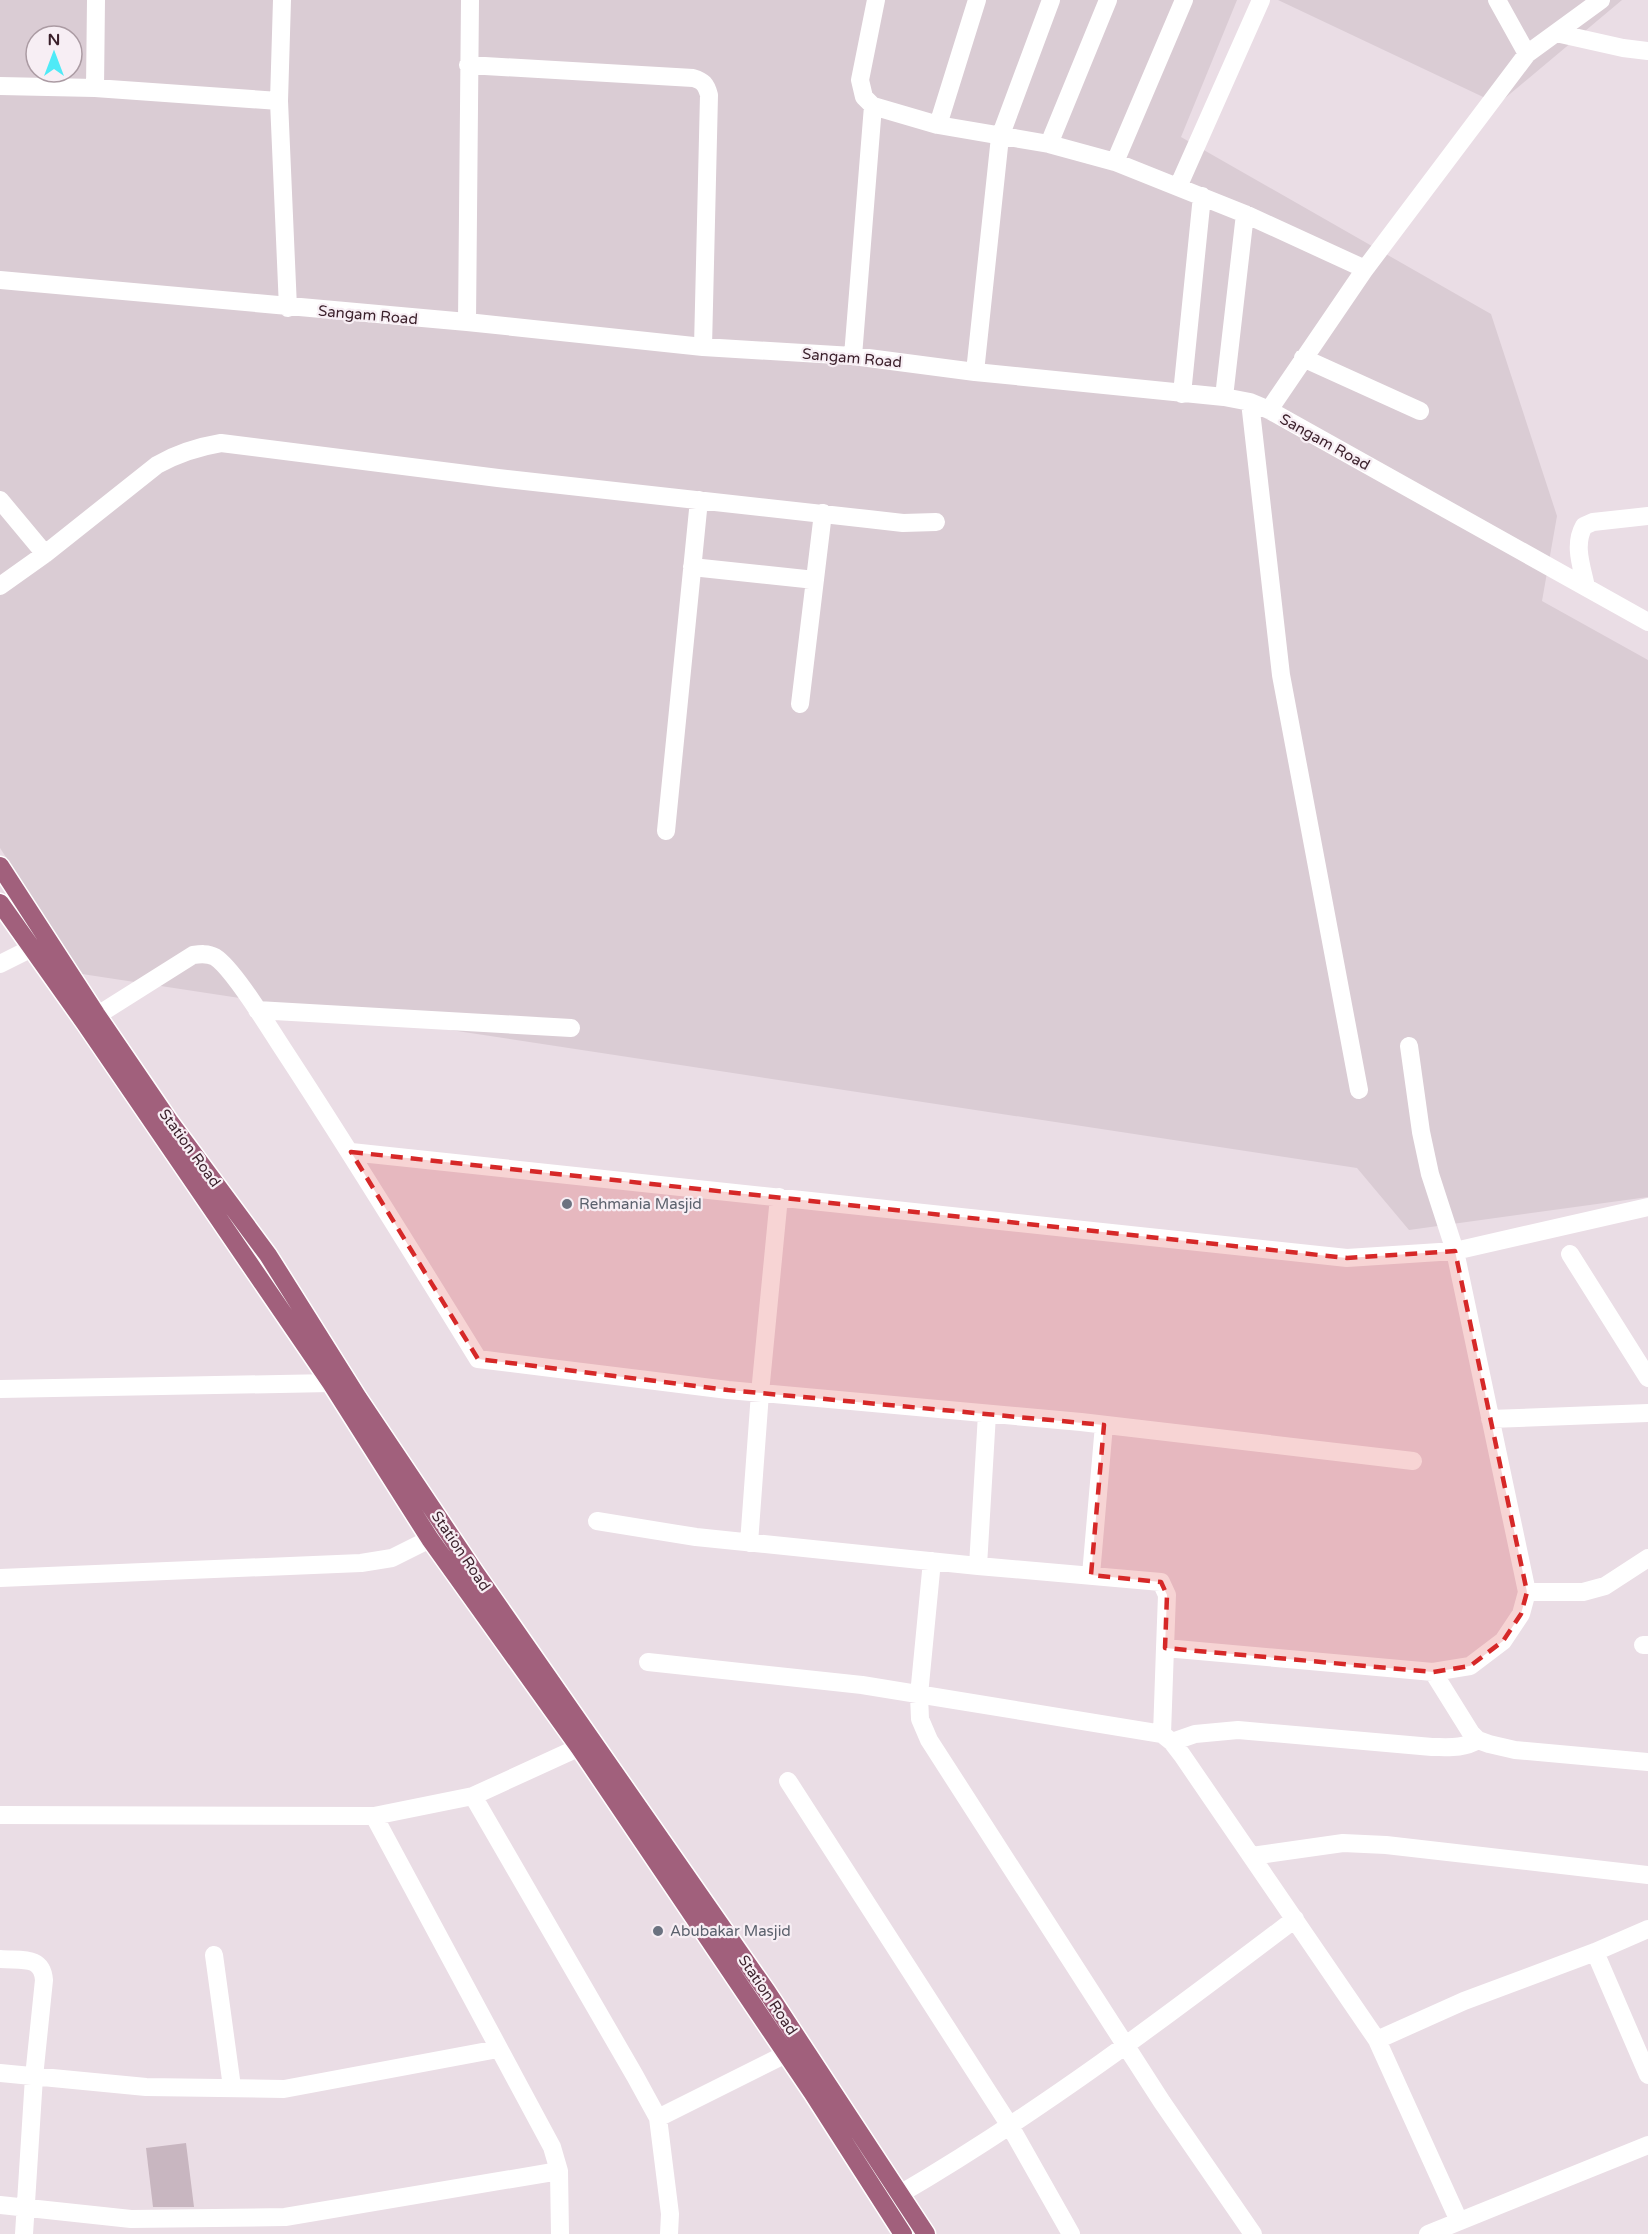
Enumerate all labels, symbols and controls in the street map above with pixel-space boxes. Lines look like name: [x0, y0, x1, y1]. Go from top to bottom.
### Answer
north arrow: [24, 24, 84, 84]
text: N: [48, 30, 60, 50]
street label: Sangam Road: [317, 302, 419, 328]
street label: Sangam Road: [801, 345, 903, 371]
street label: Sangam Road: [1277, 410, 1373, 474]
street label: Station Road: [156, 1105, 224, 1191]
place label: Rehmania Masjid: [579, 1195, 702, 1213]
marker: Rehmania Masjid: [560, 1197, 574, 1211]
street label: Station Road: [428, 1508, 494, 1594]
place label: Abubakar Masjid: [670, 1922, 791, 1940]
marker: Abubakar Masjid: [651, 1924, 665, 1938]
street label: Station Road: [735, 1952, 801, 2038]

